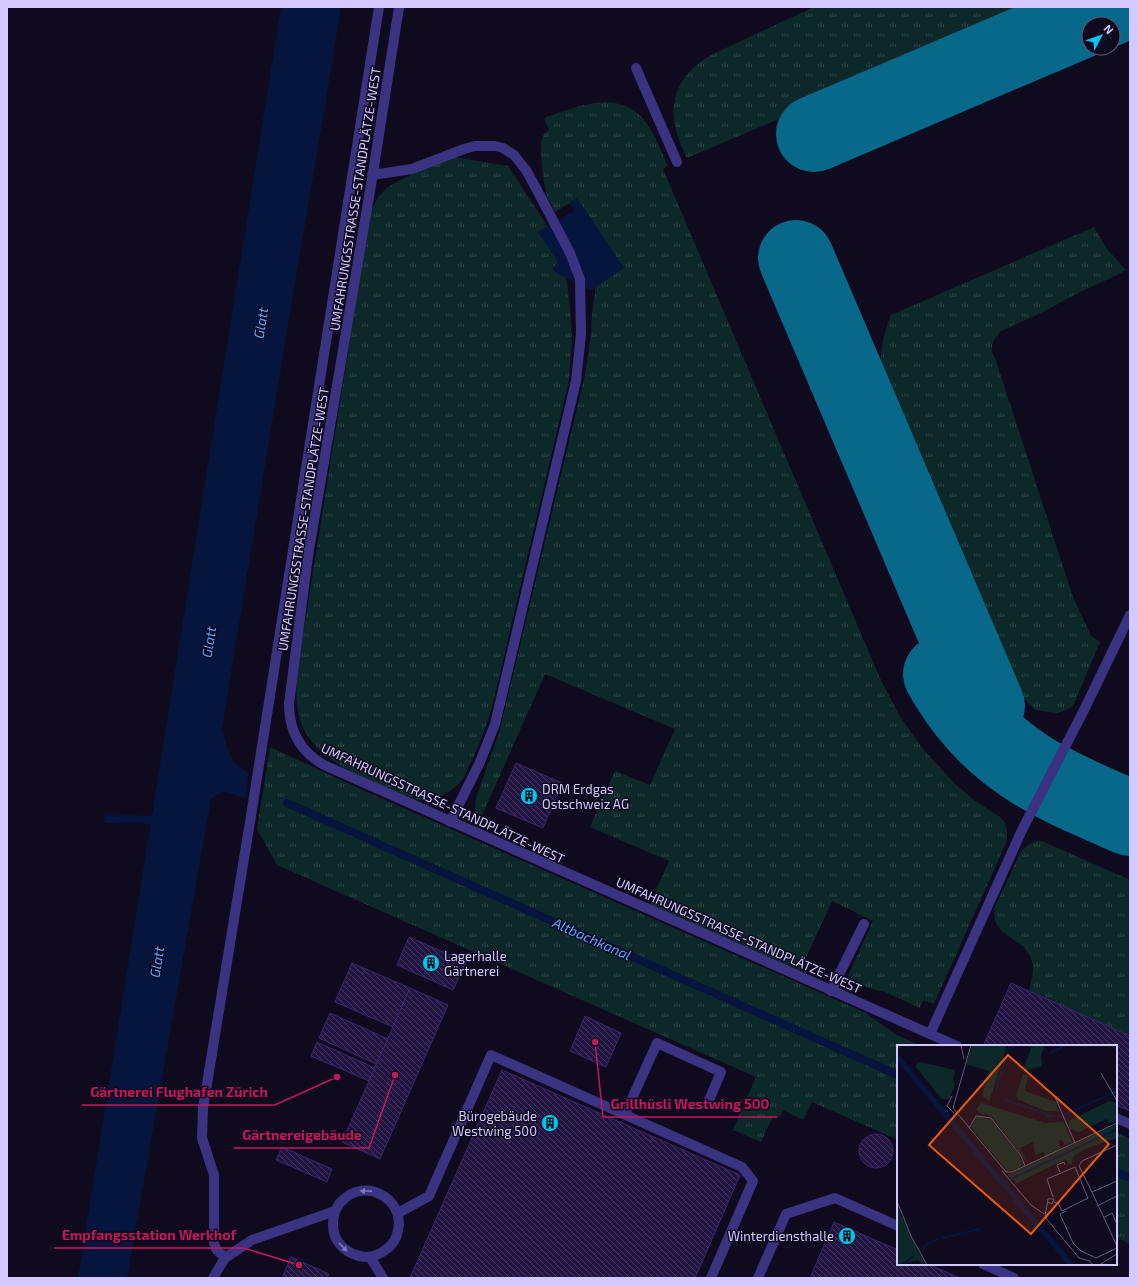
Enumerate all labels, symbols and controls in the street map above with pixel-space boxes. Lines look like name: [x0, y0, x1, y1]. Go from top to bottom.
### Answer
north arrow: [1081, 16, 1121, 56]
text: N: [1101, 22, 1116, 36]
street label: UMFAHRUNGSSTRASSE-STANDPLÄTZE-WEST: [326, 66, 384, 332]
water label: Glatt: [250, 305, 271, 340]
street label: UMFAHRUNGSSTRASSE-STANDPLÄTZE-WEST: [274, 386, 332, 652]
water label: Glatt: [198, 624, 219, 659]
street label: UMFAHRUNGSSTRASSE-STANDPLÄTZE-WEST: [319, 739, 568, 867]
place label: DRM Erdgas Ostschweiz AG: [542, 781, 629, 812]
building icon: DRM Erdgas Ostschweiz AG: [519, 786, 539, 806]
street label: UMFAHRUNGSSTRASSE-STANDPLÄTZE-WEST: [614, 873, 865, 997]
water label: Altbachkanal: [549, 913, 634, 963]
water label: Glatt: [146, 944, 167, 979]
place label: Lagerhalle Gärtnerei: [444, 948, 507, 979]
building icon: Lagerhalle Gärtnerei: [421, 953, 441, 973]
inset map: [897, 1045, 1117, 1265]
callout: Gärtnerei Flughafen Zürich: [82, 1079, 275, 1105]
text: Gärtnerei Flughafen Zürich: [90, 1083, 268, 1100]
callout: Grillhüsli Westwing 500: [603, 1091, 777, 1117]
text: Grillhüsli Westwing 500: [611, 1095, 770, 1112]
place label: Bürogebäude Westwing 500: [452, 1108, 537, 1139]
building icon: Bürogebäude Westwing 500: [540, 1113, 560, 1133]
callout: Gärtnereigebäude: [234, 1122, 369, 1148]
text: Gärtnereigebäude: [242, 1126, 362, 1143]
one-way arrow: [359, 1188, 372, 1194]
callout: Empfangsstation Werkhof: [54, 1222, 244, 1248]
text: Empfangsstation Werkhof: [62, 1226, 236, 1243]
building icon: Winterdiensthalle: [837, 1226, 857, 1246]
place label: Winterdiensthalle: [728, 1228, 834, 1244]
one-way arrow: [338, 1242, 348, 1251]

